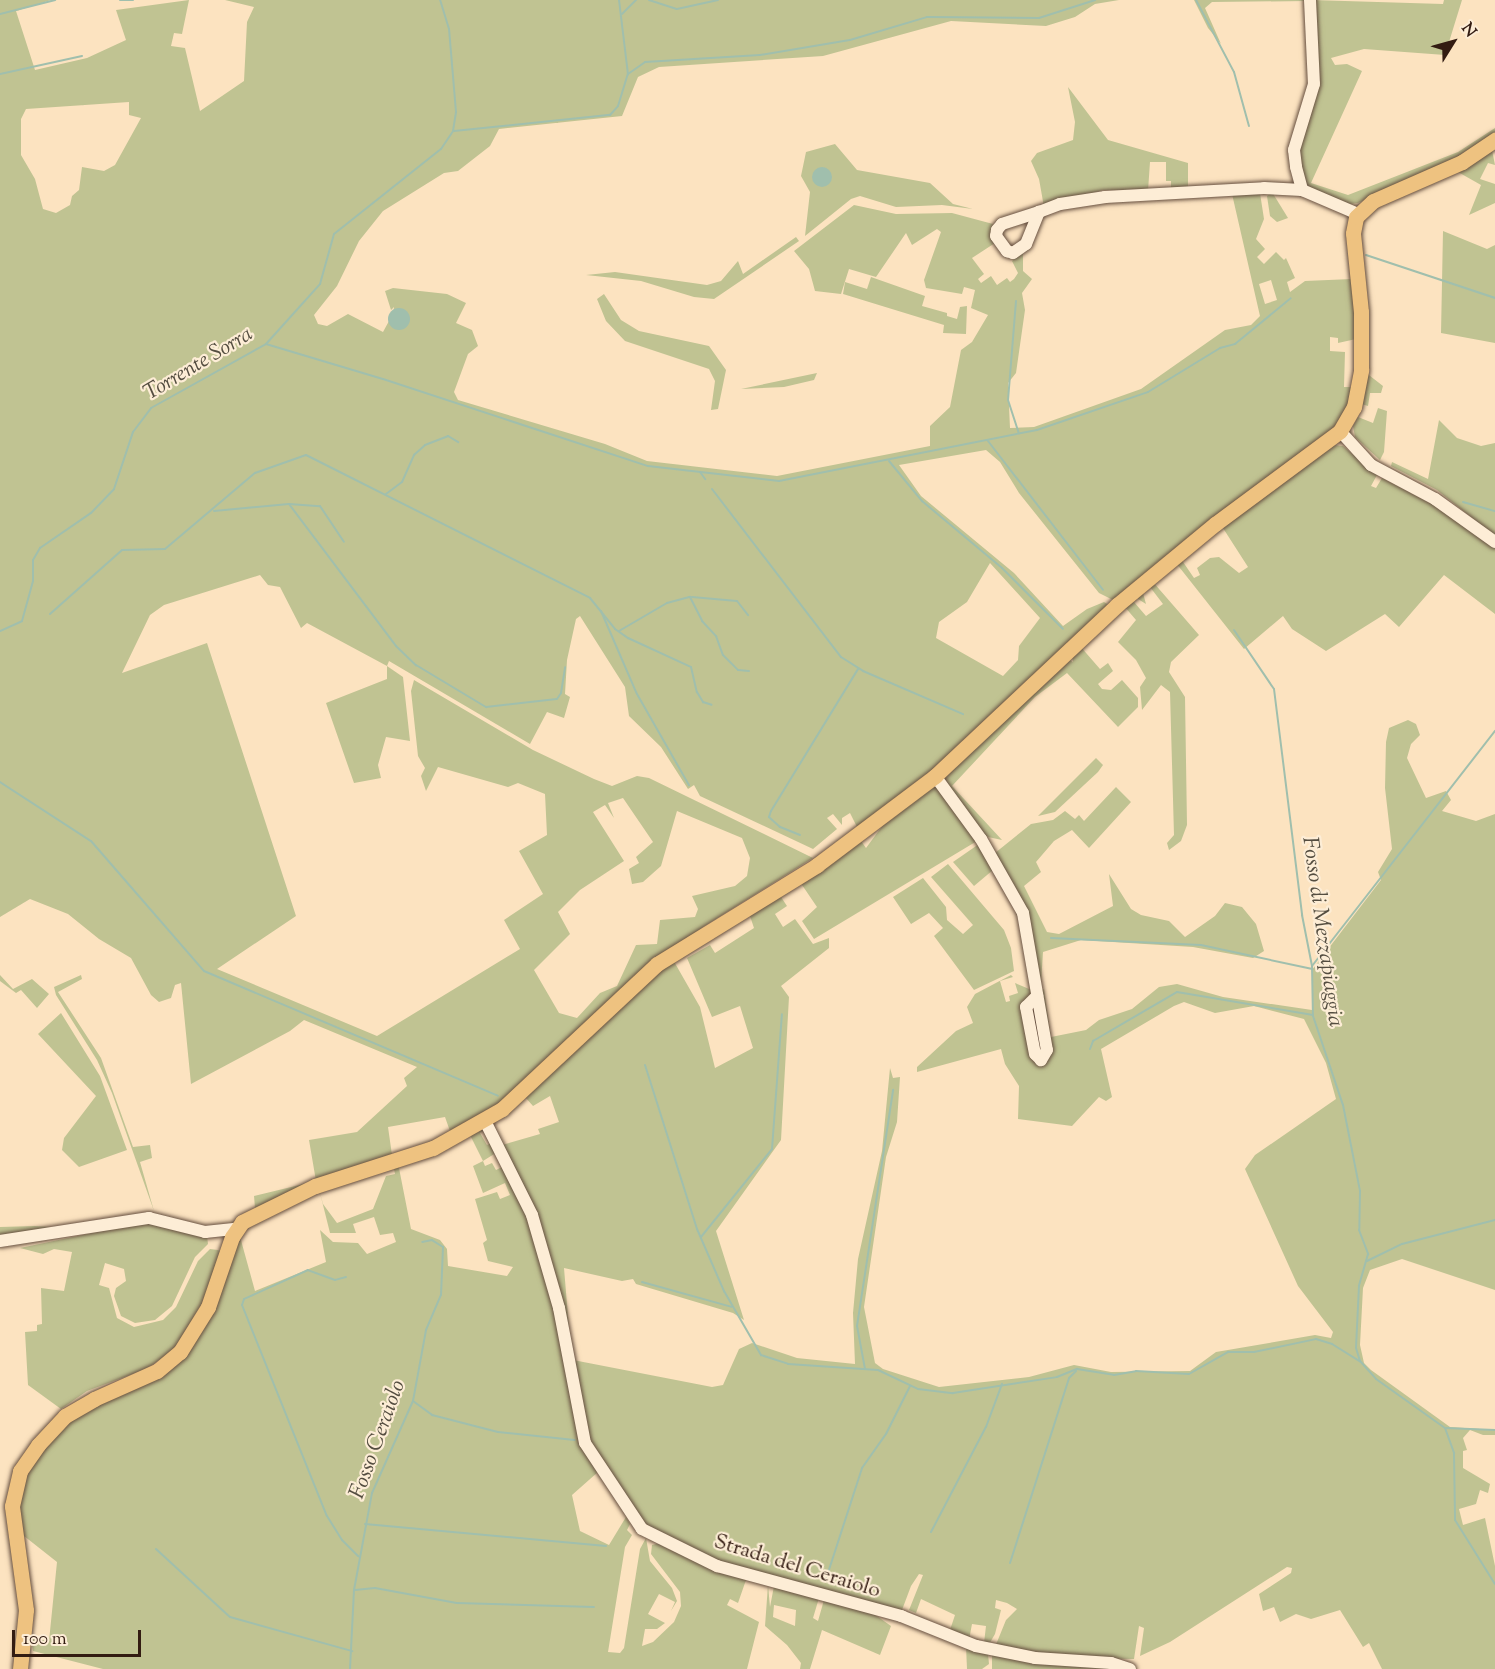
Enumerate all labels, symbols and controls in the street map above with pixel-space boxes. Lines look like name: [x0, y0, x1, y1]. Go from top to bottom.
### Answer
north arrow: [1423, 12, 1483, 72]
text: N: [1455, 19, 1481, 43]
water label: Torrente Sorra: [140, 322, 258, 408]
water label: Fosso di Mezzapiaggia: [1295, 835, 1347, 1029]
water label: Fosso Ceraiolo: [345, 1377, 413, 1503]
street label: Strada del Ceraiolo: [711, 1530, 883, 1604]
scale bar: [15, 1618, 144, 1656]
text: 100 m: [23, 1627, 67, 1653]

